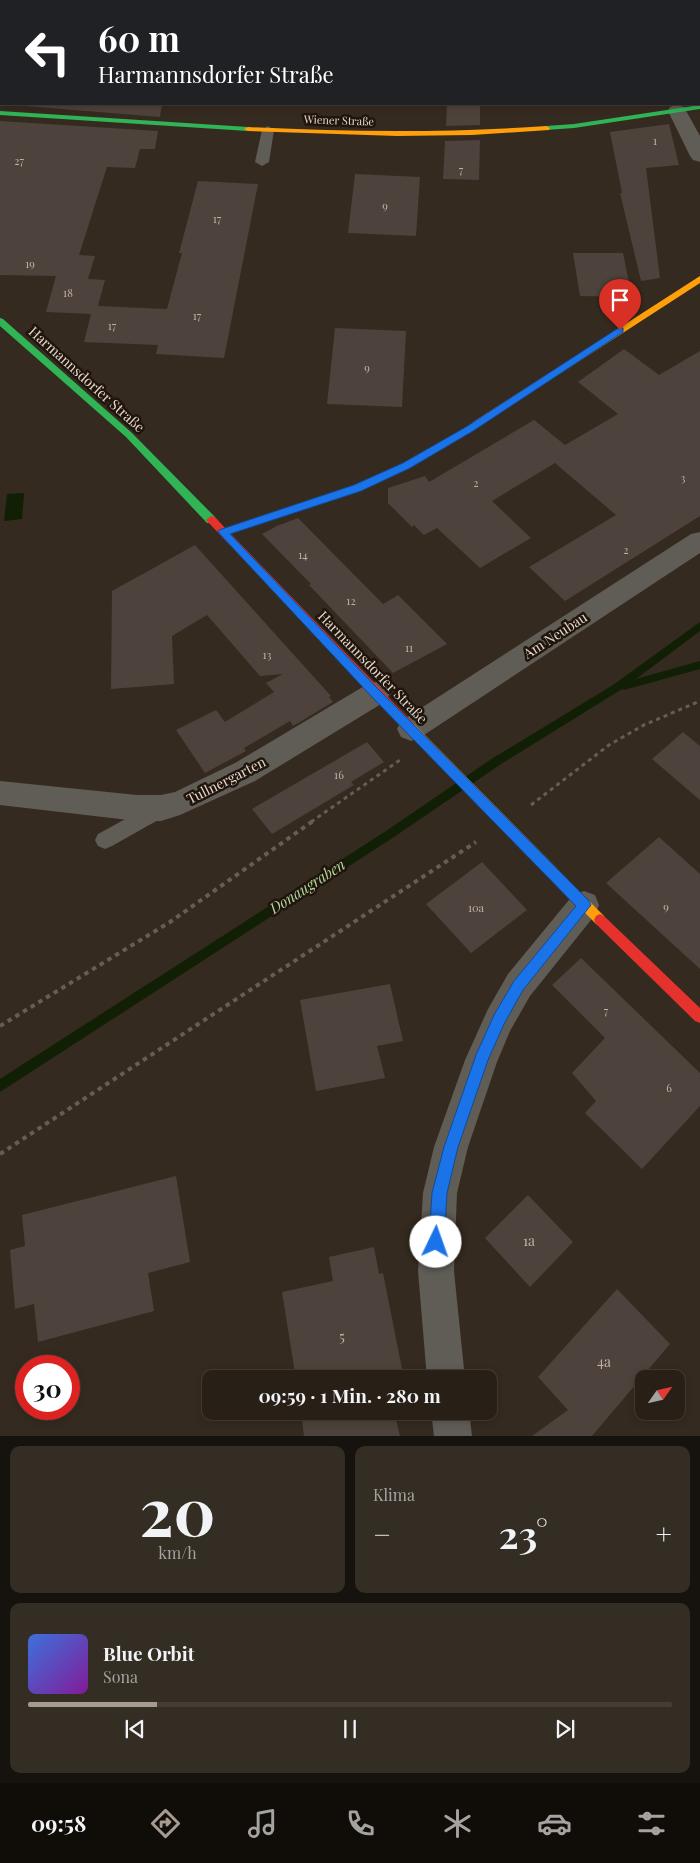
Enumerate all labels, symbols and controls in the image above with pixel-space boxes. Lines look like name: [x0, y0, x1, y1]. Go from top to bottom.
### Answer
text: 60 m: [98, 14, 180, 61]
icon: left: [15, 20, 80, 85]
text: Harmannsdorfer Straße: [98, 59, 334, 89]
street label: Wiener Straße: [303, 111, 375, 129]
house number: 1: [653, 133, 657, 148]
house number: 27: [14, 153, 24, 168]
house number: 7: [459, 162, 464, 177]
house number: 9: [382, 198, 388, 213]
house number: 17: [213, 211, 222, 226]
house number: 19: [25, 256, 35, 271]
pin: [599, 279, 641, 330]
house number: 18: [63, 285, 73, 300]
icon: arrive: [606, 286, 634, 314]
house number: 17: [193, 308, 202, 323]
house number: 17: [108, 318, 117, 333]
street label: Harmannsdorfer Straße: [25, 322, 149, 436]
house number: 9: [364, 360, 370, 375]
house number: 3: [681, 470, 686, 485]
house number: 2: [473, 475, 479, 490]
house number: 2: [623, 542, 629, 557]
house number: 14: [298, 547, 308, 562]
house number: 12: [346, 593, 356, 608]
street label: Harmannsdorfer Straße: [314, 606, 432, 728]
street label: Am Neubau: [519, 607, 591, 663]
house number: 11: [405, 640, 413, 655]
house number: 13: [263, 647, 271, 662]
street label: Tullnergarten: [183, 752, 269, 808]
house number: 16: [334, 767, 344, 782]
water label: Donaugraben: [264, 854, 349, 919]
house number: 9: [663, 899, 669, 914]
house number: 10a: [468, 900, 485, 915]
house number: 7: [604, 1003, 609, 1018]
house number: 6: [666, 1080, 672, 1095]
position arrow: [409, 1215, 461, 1267]
house number: 1a: [523, 1231, 535, 1250]
house number: 5: [339, 1327, 345, 1346]
house number: 4a: [597, 1352, 611, 1371]
speed limit sign: 30: [15, 1355, 80, 1420]
north arrow: [635, 1370, 685, 1420]
map controls: [635, 1370, 685, 1420]
text: 09:59 · 1 Min. · 280 m: [258, 1382, 441, 1408]
text: 20: [140, 1466, 215, 1552]
text: Klima: [373, 1484, 415, 1505]
text: 23°: [499, 1508, 548, 1559]
text: −: [373, 1515, 391, 1552]
text: +: [656, 1515, 672, 1552]
text: km/h: [158, 1542, 197, 1563]
text: Blue Orbit: [103, 1640, 194, 1666]
text: Sona: [103, 1666, 138, 1687]
icon: previous: [121, 1715, 149, 1743]
icon: pause: [336, 1715, 364, 1743]
icon: next: [551, 1715, 579, 1743]
icon: directions: [148, 1806, 183, 1841]
icon: music: [245, 1806, 280, 1841]
icon: phone: [343, 1806, 378, 1841]
icon: climate: [440, 1806, 475, 1841]
icon: car: [537, 1806, 572, 1841]
icon: filters: [634, 1806, 669, 1841]
text: 09:58: [31, 1808, 86, 1838]

